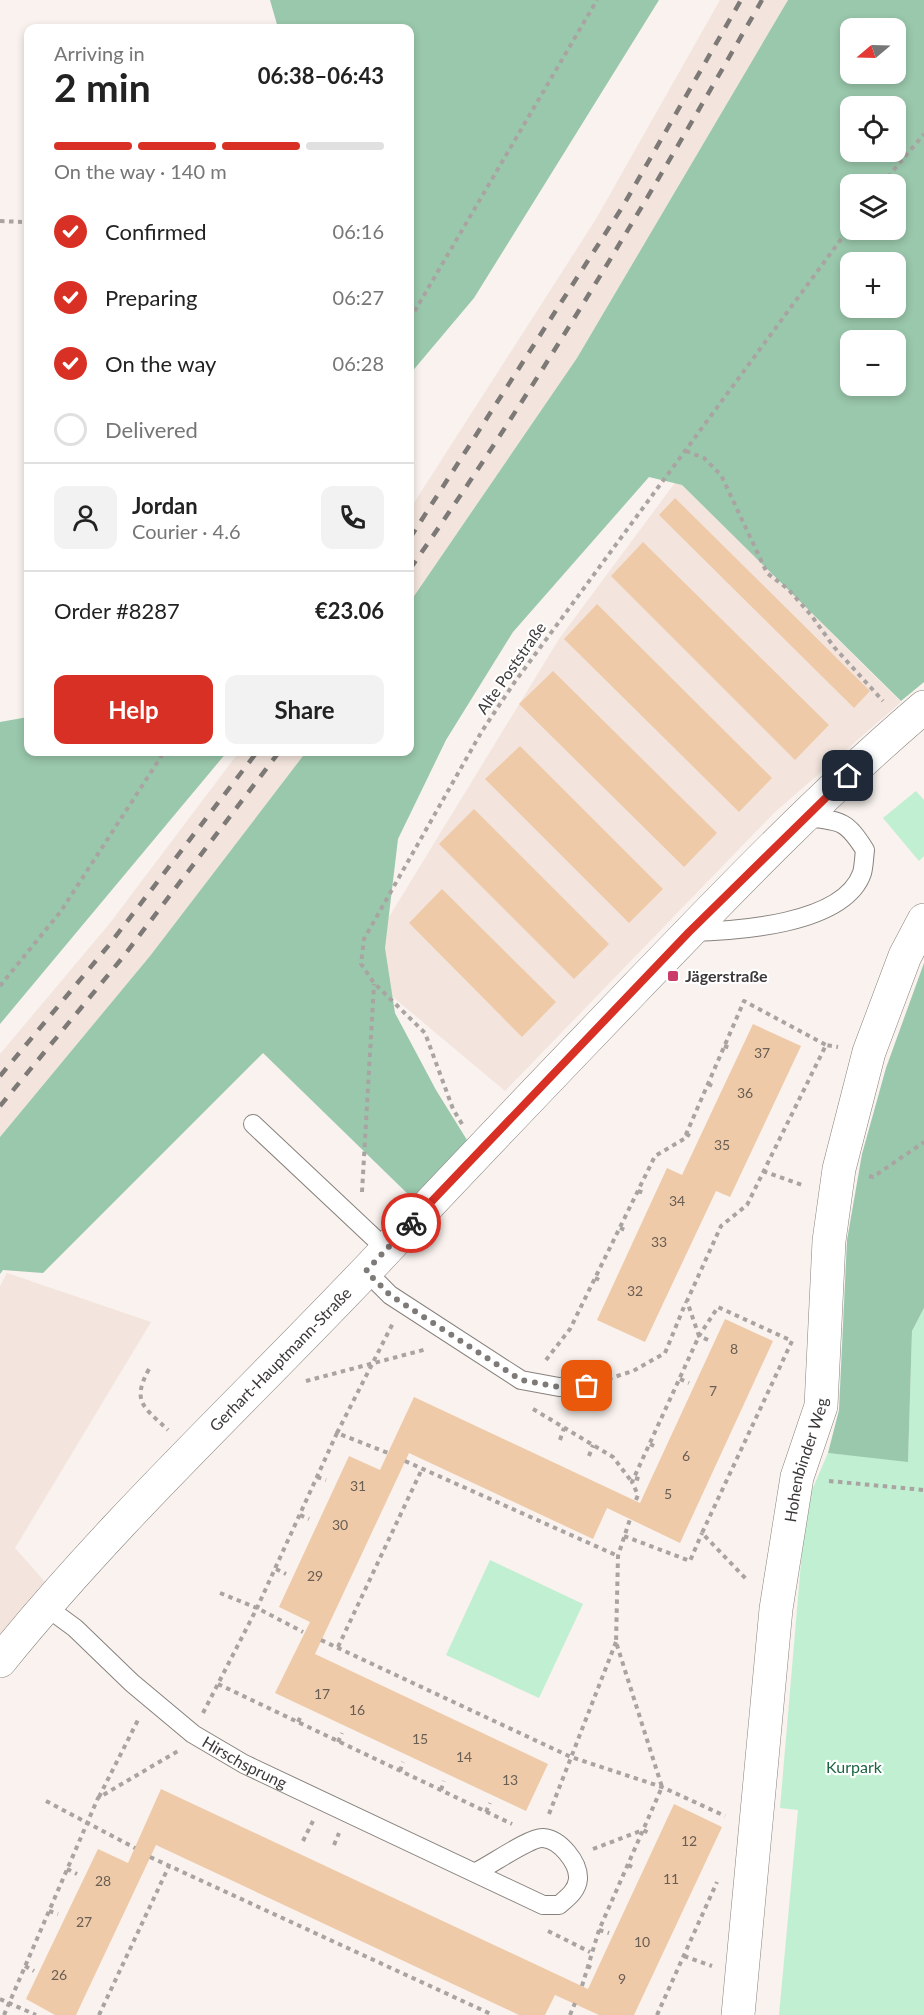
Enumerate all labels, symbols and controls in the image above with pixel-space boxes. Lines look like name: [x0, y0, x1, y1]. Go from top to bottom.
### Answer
north arrow: [840, 18, 906, 84]
map controls: [840, 18, 906, 396]
text: Arriving in: [54, 41, 145, 65]
text: 06:38–06:43: [258, 62, 384, 89]
text: 2 min: [54, 64, 151, 110]
button: locate: [840, 96, 906, 162]
text: On the way · 140 m: [54, 159, 227, 183]
button: layers: [840, 174, 906, 240]
icon: check: [54, 215, 87, 248]
text: Confirmed: [105, 218, 207, 245]
text: 06:16: [333, 219, 384, 243]
button: +: [840, 252, 906, 318]
icon: check: [54, 281, 87, 314]
text: Preparing: [105, 284, 197, 311]
text: 06:27: [333, 285, 384, 309]
button: −: [840, 330, 906, 396]
icon: check: [54, 347, 87, 380]
text: On the way: [105, 350, 216, 377]
text: 06:28: [333, 351, 384, 375]
text: Delivered: [105, 416, 198, 443]
button: person: [54, 486, 117, 549]
button: phone: [321, 486, 384, 549]
text: Jordan: [132, 492, 198, 519]
text: Courier · 4.6: [132, 519, 241, 543]
text: Order #8287: [54, 597, 180, 624]
text: €23.06: [315, 597, 384, 624]
street label: Alte Poststraße: [472, 618, 549, 717]
button: Help: [54, 675, 213, 744]
button: Share: [225, 675, 384, 744]
pin: [822, 750, 873, 801]
icon: home: [831, 759, 864, 792]
place label: Jägerstraße: [685, 966, 768, 985]
marker: Jägerstraße: [666, 969, 680, 983]
house number: 37: [754, 1044, 770, 1061]
house number: 36: [737, 1084, 753, 1101]
house number: 35: [714, 1136, 730, 1153]
house number: 34: [669, 1192, 685, 1209]
courier: [381, 1193, 441, 1253]
icon: bike: [395, 1207, 428, 1240]
house number: 33: [651, 1233, 667, 1250]
house number: 32: [627, 1282, 643, 1299]
street label: Gerhart-Hauptmann-Straße: [205, 1283, 355, 1435]
house number: 8: [730, 1340, 738, 1357]
pin: [561, 1360, 612, 1411]
icon: bag: [570, 1369, 603, 1402]
house number: 7: [709, 1382, 717, 1399]
street label: Hohenbinder Weg: [780, 1398, 830, 1523]
house number: 6: [682, 1447, 690, 1464]
house number: 31: [350, 1477, 366, 1494]
house number: 5: [664, 1485, 672, 1502]
house number: 30: [332, 1516, 348, 1533]
house number: 29: [307, 1567, 323, 1584]
house number: 17: [314, 1685, 330, 1702]
house number: 16: [349, 1701, 365, 1718]
house number: 15: [412, 1730, 428, 1747]
street label: Hirschsprung: [199, 1732, 290, 1792]
house number: 14: [456, 1748, 472, 1765]
park label: Kurpark: [826, 1757, 883, 1776]
house number: 13: [502, 1771, 518, 1788]
house number: 12: [681, 1832, 697, 1849]
house number: 11: [663, 1870, 679, 1887]
house number: 28: [95, 1872, 111, 1889]
house number: 27: [76, 1913, 92, 1930]
house number: 10: [634, 1933, 650, 1950]
house number: 26: [51, 1966, 67, 1983]
house number: 9: [618, 1970, 626, 1987]

